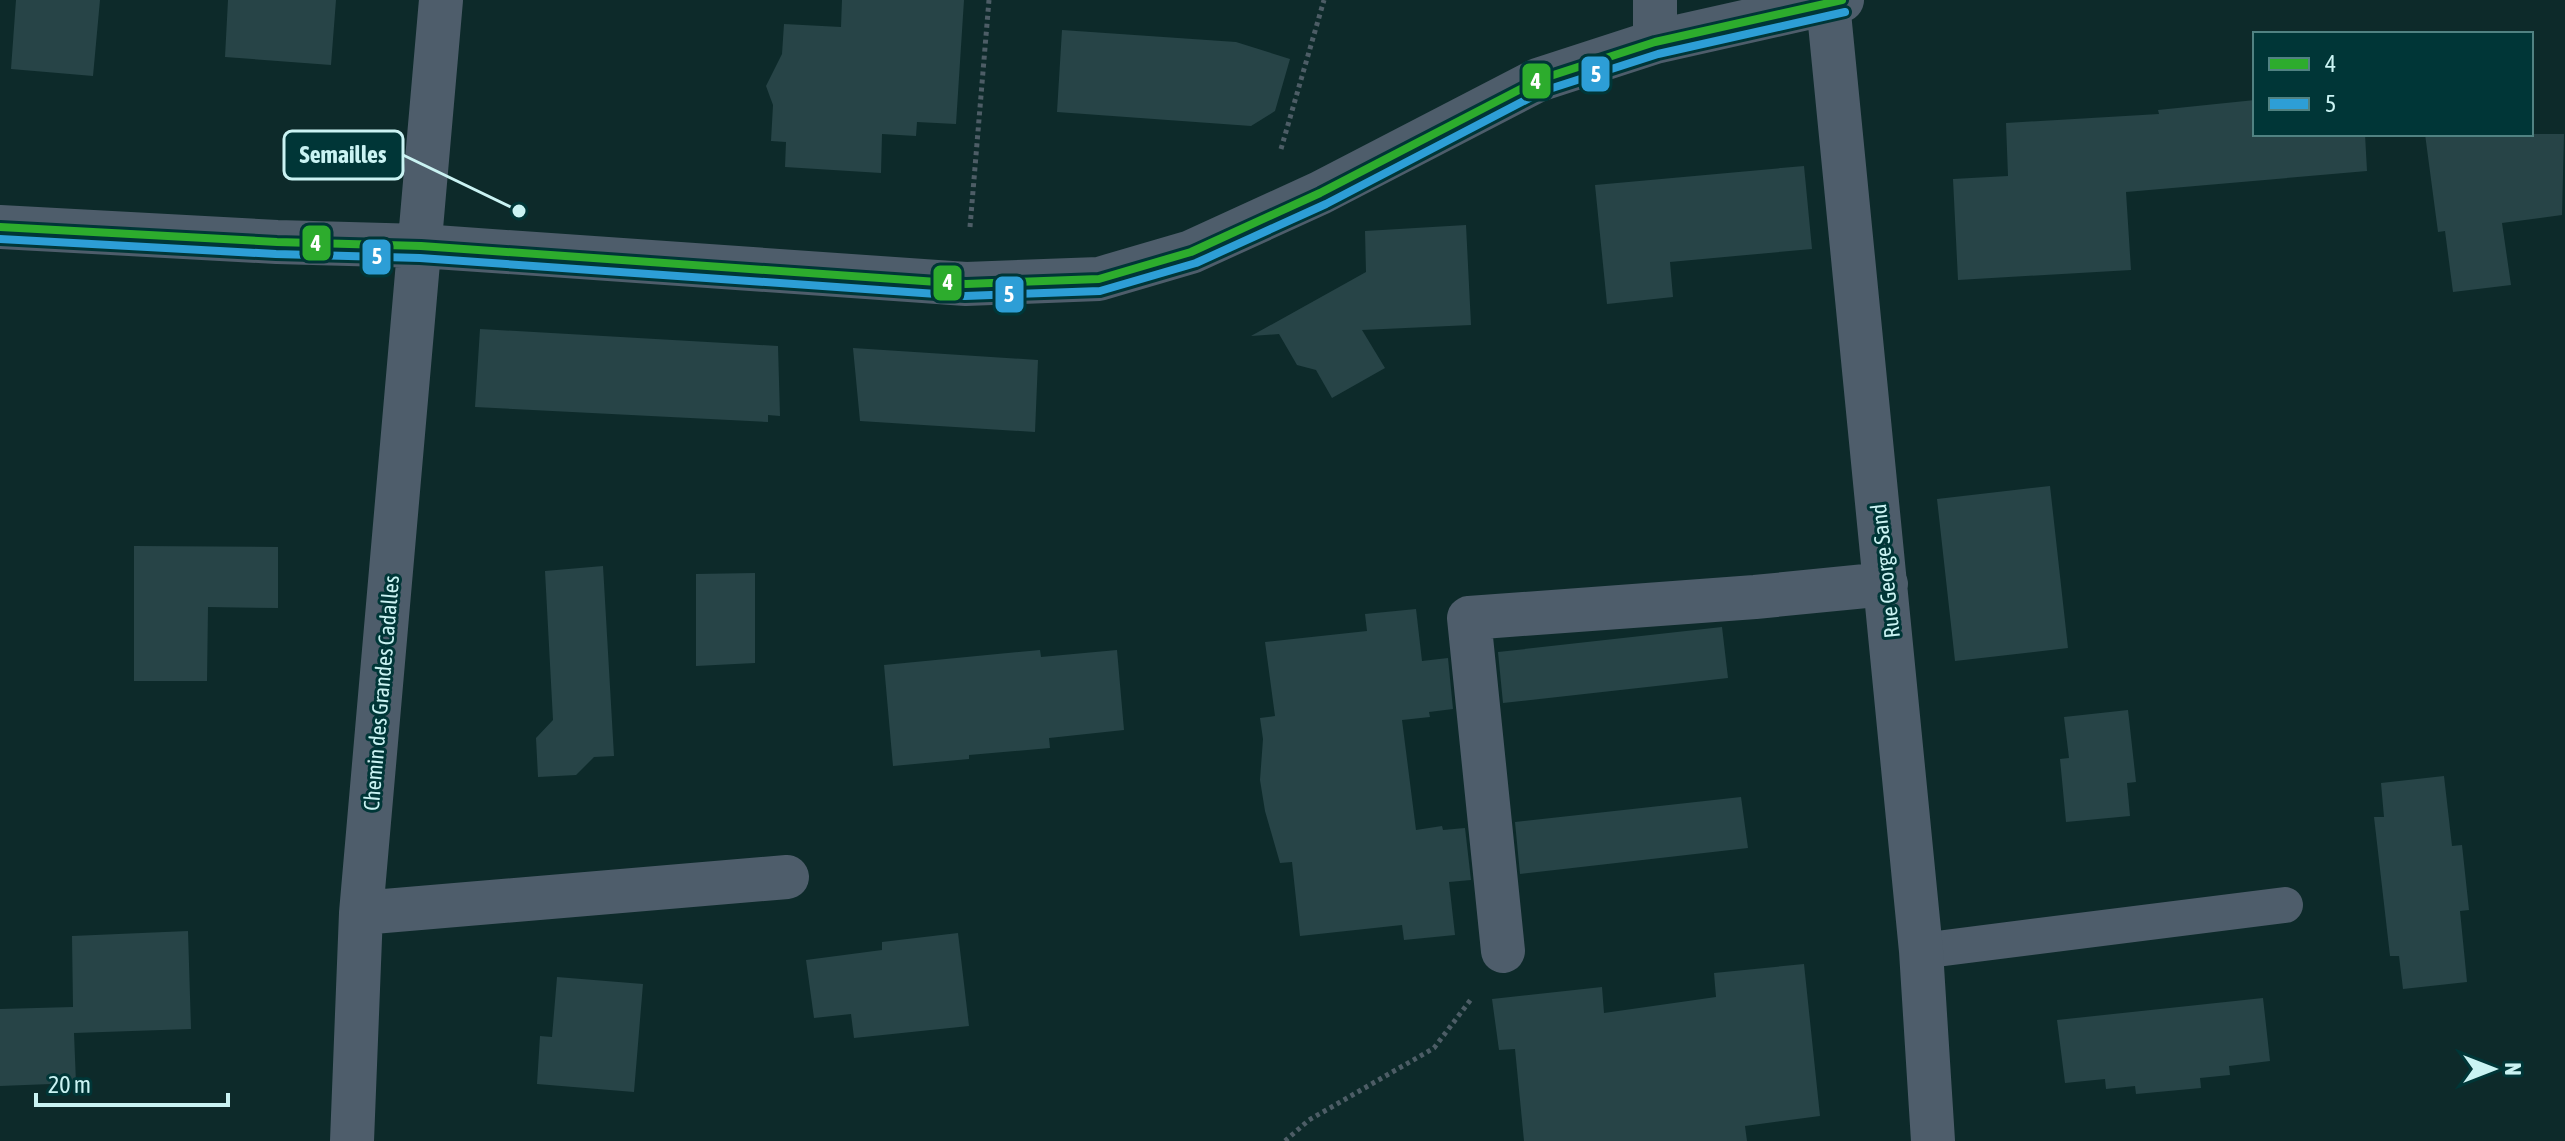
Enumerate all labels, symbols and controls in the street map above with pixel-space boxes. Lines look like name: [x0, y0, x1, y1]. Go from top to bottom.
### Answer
legend: [2253, 32, 2533, 136]
text: 4: [2325, 50, 2336, 77]
line badge: 5: [1580, 55, 1611, 93]
text: 5: [1591, 61, 1601, 87]
line badge: 4: [1521, 62, 1552, 100]
text: 4: [1530, 68, 1541, 94]
text: 5: [2325, 90, 2336, 117]
callout: Semailles: [284, 131, 403, 179]
text: Semailles: [300, 141, 387, 168]
line badge: 4: [301, 224, 332, 262]
text: 4: [310, 230, 321, 256]
line badge: 5: [361, 238, 392, 276]
text: 5: [372, 243, 382, 269]
line badge: 4: [932, 264, 963, 302]
text: 4: [942, 269, 953, 295]
line badge: 5: [994, 275, 1025, 314]
text: 5: [1004, 281, 1014, 307]
street label: Rue George Sand: [1865, 503, 1905, 639]
street label: Chemin des Grandes Cadalles: [358, 574, 404, 812]
north arrow: [2453, 1029, 2533, 1109]
scale bar: [36, 1057, 228, 1107]
text: N: [2500, 1063, 2526, 1075]
text: 20 m: [48, 1071, 91, 1098]

